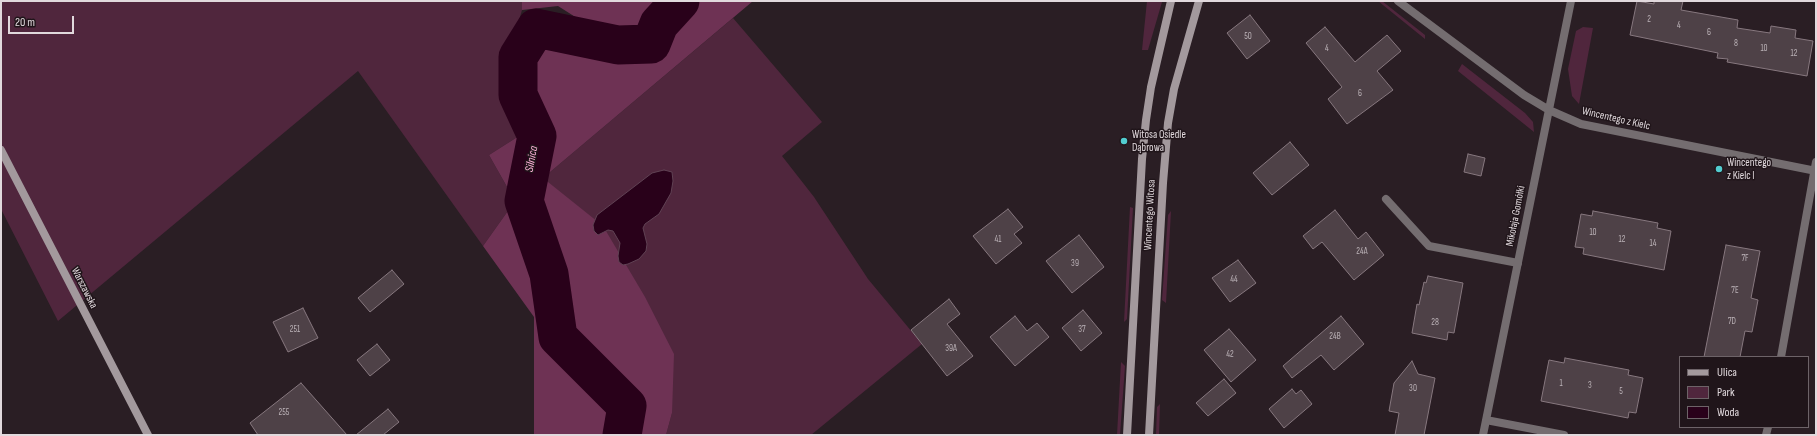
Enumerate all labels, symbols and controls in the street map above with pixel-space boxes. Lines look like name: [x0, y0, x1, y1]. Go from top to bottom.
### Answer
scale bar: [10, 8, 76, 34]
text: 20 m: [15, 15, 35, 30]
house number: 2: [1647, 15, 1651, 25]
house number: 4: [1677, 21, 1681, 31]
house number: 6: [1707, 28, 1711, 38]
house number: 50: [1244, 32, 1252, 42]
house number: 8: [1734, 39, 1738, 49]
house number: 4: [1325, 44, 1329, 54]
house number: 10: [1760, 44, 1768, 54]
house number: 12: [1791, 49, 1797, 59]
house number: 6: [1358, 89, 1362, 99]
street label: Wincentego z Kielc: [1581, 105, 1651, 133]
place label: Witosa Osiedle Dąbrowa: [1132, 128, 1186, 154]
marker: Witosa Osiedle Dąbrowa: [1119, 136, 1129, 146]
water label: Silnica: [522, 145, 542, 173]
place label: Wincentego z Kielc I: [1727, 156, 1771, 182]
marker: Wincentego z Kielc I: [1714, 164, 1724, 174]
street label: Wincentego Witosa: [1142, 179, 1158, 251]
street label: Mikołaja Gomółki: [1504, 185, 1528, 247]
house number: 10: [1589, 228, 1597, 238]
house number: 41: [995, 235, 1001, 245]
house number: 12: [1619, 235, 1625, 245]
house number: 14: [1650, 239, 1656, 249]
house number: 24A: [1356, 247, 1368, 257]
house number: 7F: [1741, 254, 1749, 264]
house number: 39: [1071, 259, 1079, 269]
street label: Warszawska: [68, 265, 100, 311]
house number: 44: [1230, 275, 1238, 285]
house number: 7E: [1731, 286, 1739, 296]
house number: 7D: [1728, 317, 1736, 327]
house number: 28: [1431, 318, 1439, 328]
house number: 251: [290, 325, 300, 335]
house number: 37: [1078, 325, 1086, 335]
house number: 24B: [1329, 332, 1341, 342]
house number: 39A: [945, 344, 957, 354]
house number: 42: [1226, 350, 1234, 360]
legend: [1679, 356, 1809, 428]
text: Ulica: [1717, 365, 1737, 380]
house number: 1: [1559, 379, 1563, 389]
house number: 3: [1588, 381, 1592, 391]
house number: 30: [1409, 384, 1417, 394]
text: Park: [1717, 385, 1735, 400]
house number: 5: [1619, 387, 1623, 397]
text: Woda: [1717, 405, 1739, 420]
house number: 255: [279, 408, 289, 418]

